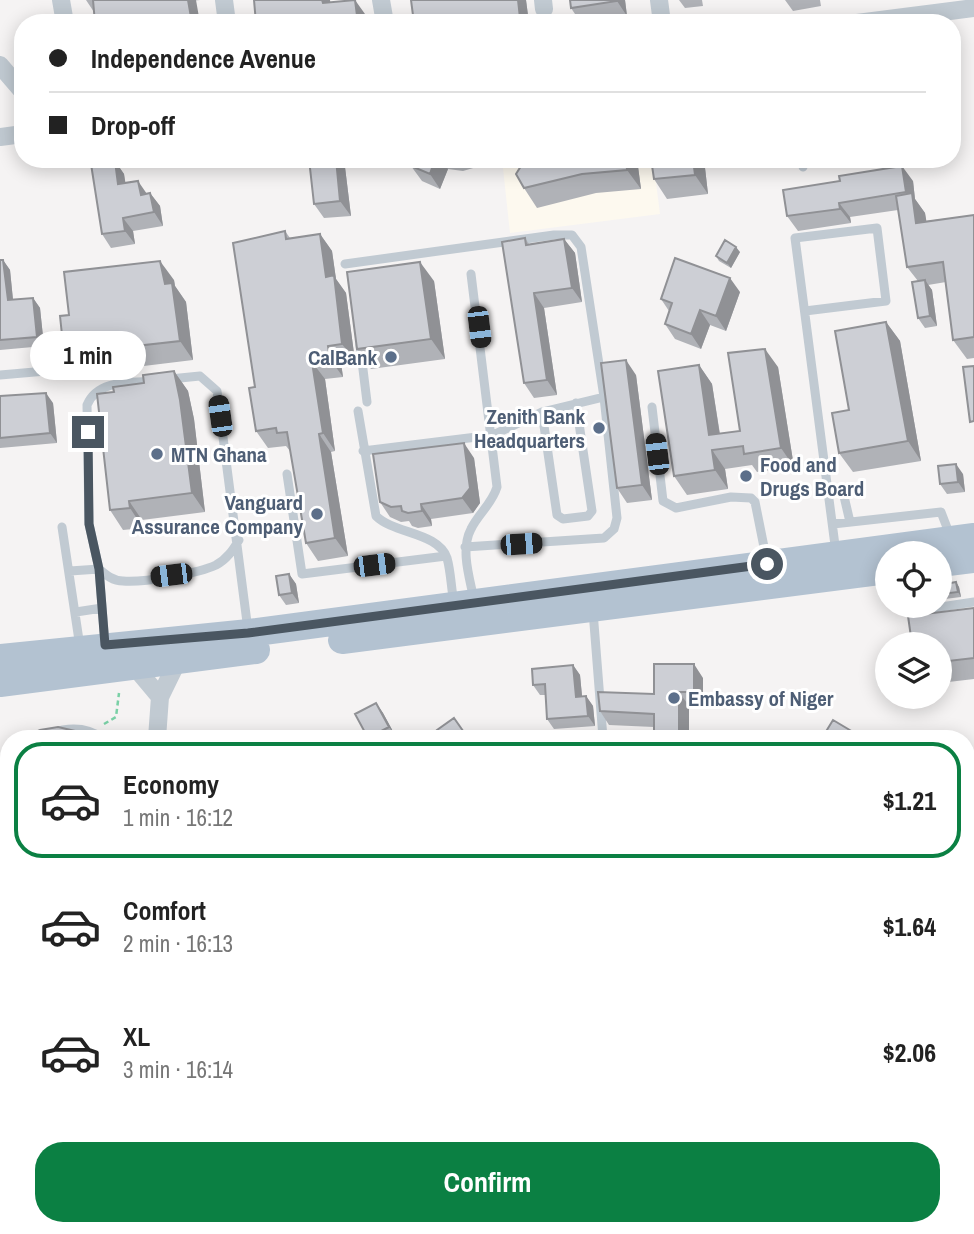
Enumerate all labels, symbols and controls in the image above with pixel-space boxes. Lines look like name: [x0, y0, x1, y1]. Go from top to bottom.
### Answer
text: Independence Avenue: [91, 41, 316, 76]
text: Drop-off: [91, 108, 175, 143]
car: [467, 305, 492, 349]
callout: 1 min: [30, 330, 146, 380]
text: 1 min: [63, 340, 113, 371]
place label: CalBank: [308, 343, 377, 372]
marker: CalBank: [383, 349, 399, 365]
car: [207, 394, 234, 438]
place label: Zenith Bank Headquarters: [474, 402, 585, 455]
route end: [72, 416, 104, 448]
marker: Zenith Bank Headquarters: [591, 420, 607, 436]
car: [645, 432, 670, 476]
place label: MTN Ghana: [171, 440, 267, 469]
marker: MTN Ghana: [149, 446, 165, 462]
place label: Food and Drugs Board: [760, 450, 864, 503]
marker: Food and Drugs Board: [738, 468, 754, 484]
place label: Vanguard Assurance Company: [132, 488, 303, 541]
marker: Vanguard Assurance Company: [309, 506, 325, 522]
car: [500, 532, 543, 556]
map controls: [875, 541, 952, 709]
button: locate: [875, 541, 952, 618]
route start: [751, 548, 783, 580]
car: [352, 552, 397, 578]
car: [149, 562, 194, 588]
button: layers: [875, 632, 952, 709]
place label: Embassy of Niger: [688, 684, 834, 713]
marker: Embassy of Niger: [666, 690, 682, 706]
text: Economy: [123, 767, 219, 802]
icon: car: [39, 769, 102, 832]
text: $1.21: [883, 783, 936, 818]
text: 1 min · 16:12: [123, 802, 233, 833]
text: Comfort: [123, 893, 206, 928]
icon: car: [39, 895, 102, 958]
text: $1.64: [883, 909, 936, 944]
text: 2 min · 16:13: [123, 928, 233, 959]
text: XL: [123, 1019, 150, 1054]
icon: car: [39, 1021, 102, 1084]
text: $2.06: [883, 1035, 936, 1070]
text: 3 min · 16:14: [123, 1054, 233, 1085]
button: Confirm: [35, 1142, 940, 1222]

